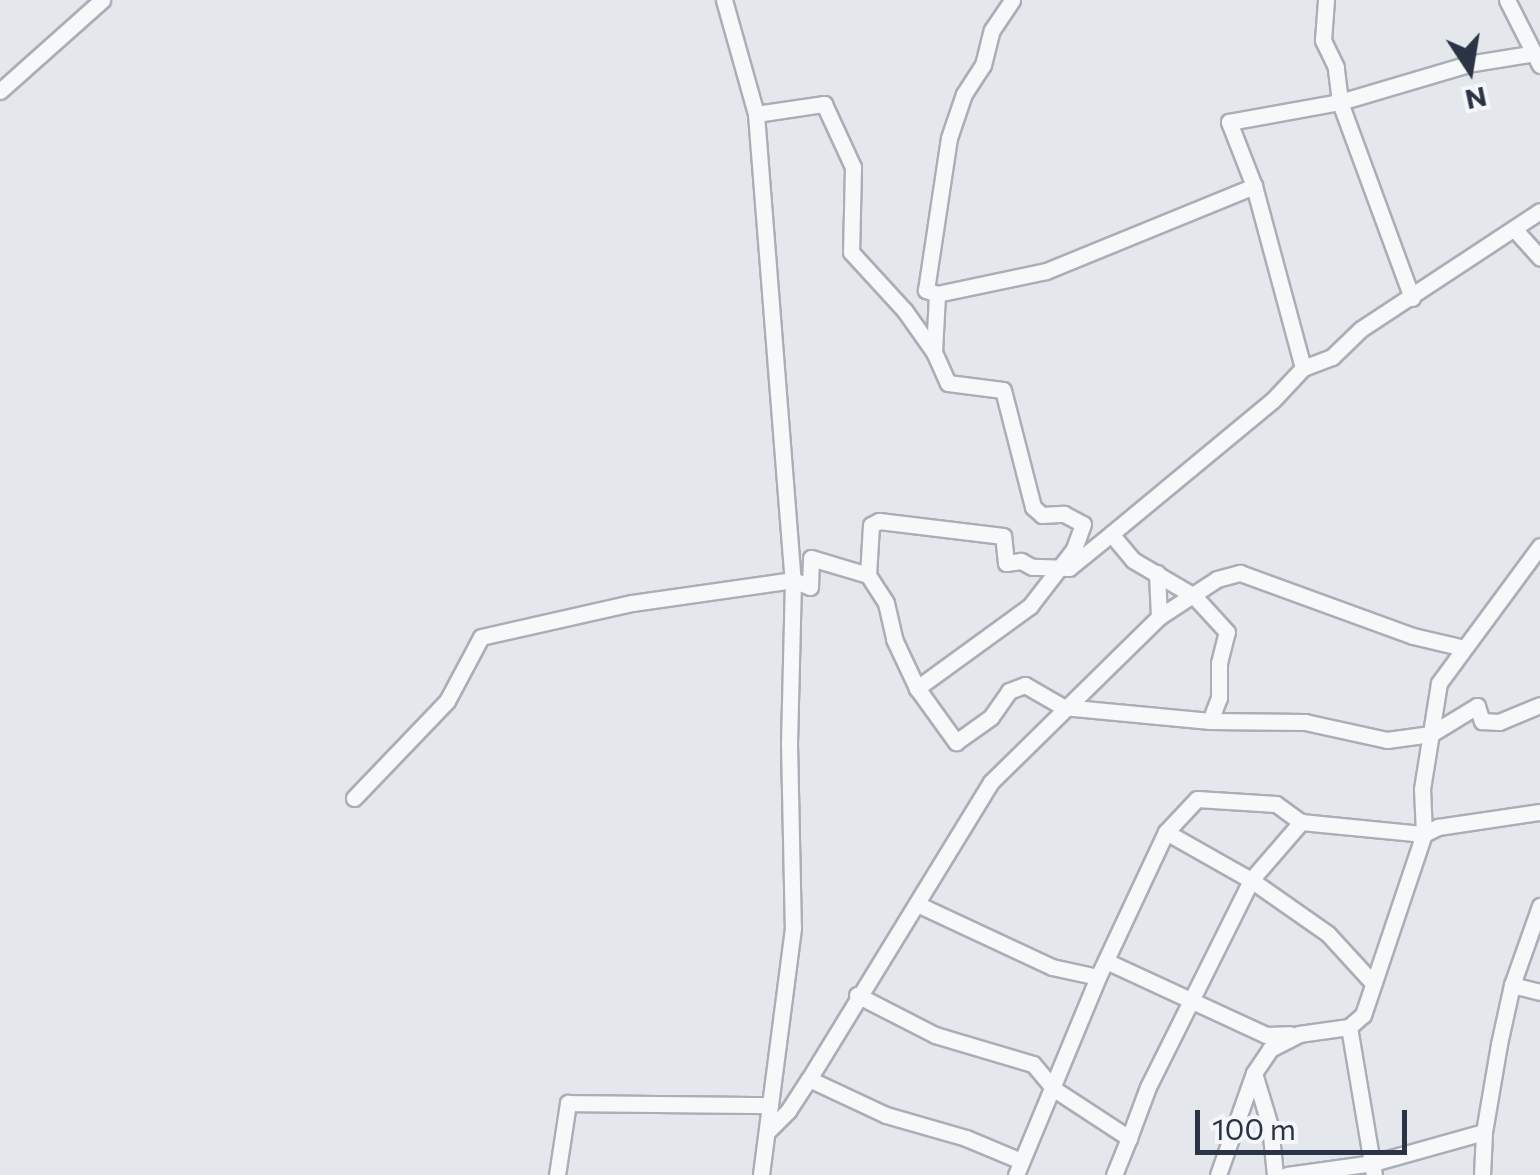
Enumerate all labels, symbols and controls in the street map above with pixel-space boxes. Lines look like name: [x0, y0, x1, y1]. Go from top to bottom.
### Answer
north arrow: [1420, 20, 1520, 120]
text: N: [1462, 81, 1490, 118]
scale bar: [1200, 1090, 1412, 1152]
text: 100 m: [1212, 1109, 1296, 1146]

